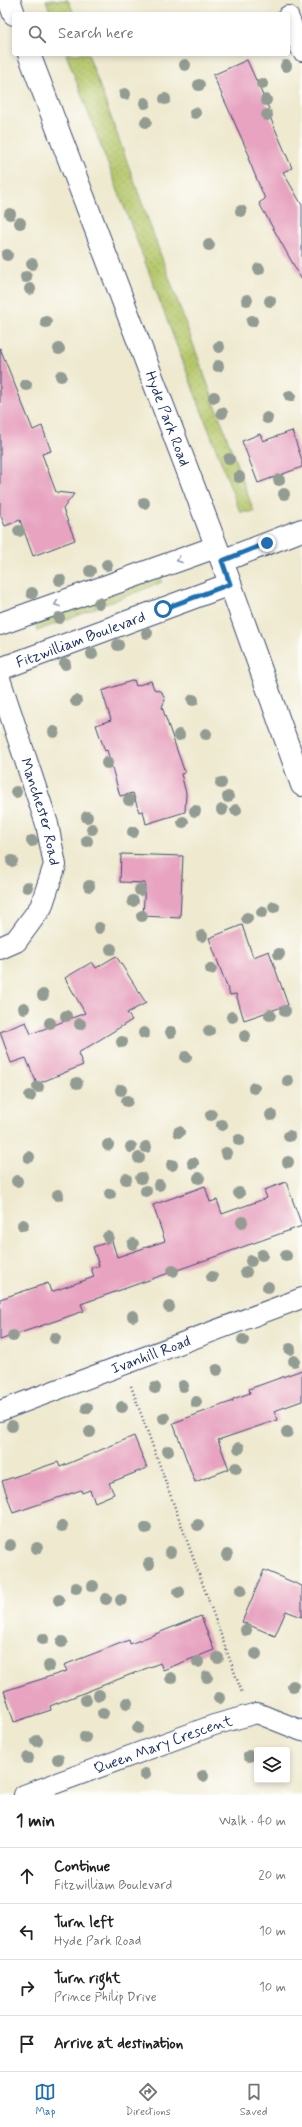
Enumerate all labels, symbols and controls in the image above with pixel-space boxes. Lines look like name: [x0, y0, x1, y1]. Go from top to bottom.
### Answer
search box: [12, 12, 290, 56]
icon: search: [26, 23, 48, 45]
text: Search here: [58, 24, 134, 44]
street label: Hyde Park Road: [140, 368, 194, 470]
route end: [258, 534, 276, 552]
one-way arrow: [176, 555, 183, 563]
one-way arrow: [54, 599, 61, 607]
route start: [154, 600, 172, 618]
street label: Fitzwilliam Boulevard: [14, 607, 149, 673]
street label: Manchester Road: [15, 756, 64, 867]
street label: Ivanhill Road: [109, 1332, 194, 1379]
street label: Queen Mary Crescent: [91, 1711, 235, 1779]
map controls: [254, 1747, 290, 1783]
button: layers: [254, 1747, 290, 1783]
text: 1 min: [16, 1810, 55, 1832]
text: Walk · 40 m: [219, 1813, 286, 1830]
text: Continue: [54, 1857, 110, 1877]
icon: ahead: [16, 1865, 38, 1887]
text: 20 m: [258, 1867, 286, 1884]
text: Fitzwilliam Boulevard: [54, 1877, 172, 1894]
text: Turn left: [54, 1913, 114, 1933]
icon: left: [16, 1921, 38, 1943]
text: 10 m: [259, 1923, 286, 1940]
text: Hyde Park Road: [54, 1933, 141, 1950]
text: Turn right: [54, 1969, 121, 1989]
icon: right: [16, 1977, 38, 1999]
text: 10 m: [259, 1979, 286, 1996]
text: Prince Philip Drive: [54, 1989, 157, 2006]
icon: arrive: [16, 2033, 38, 2055]
text: Arrive at destination: [54, 2034, 183, 2054]
tab: Map: [34, 2081, 56, 2119]
tab: Directions: [125, 2081, 171, 2119]
tab: Saved: [240, 2081, 267, 2119]

